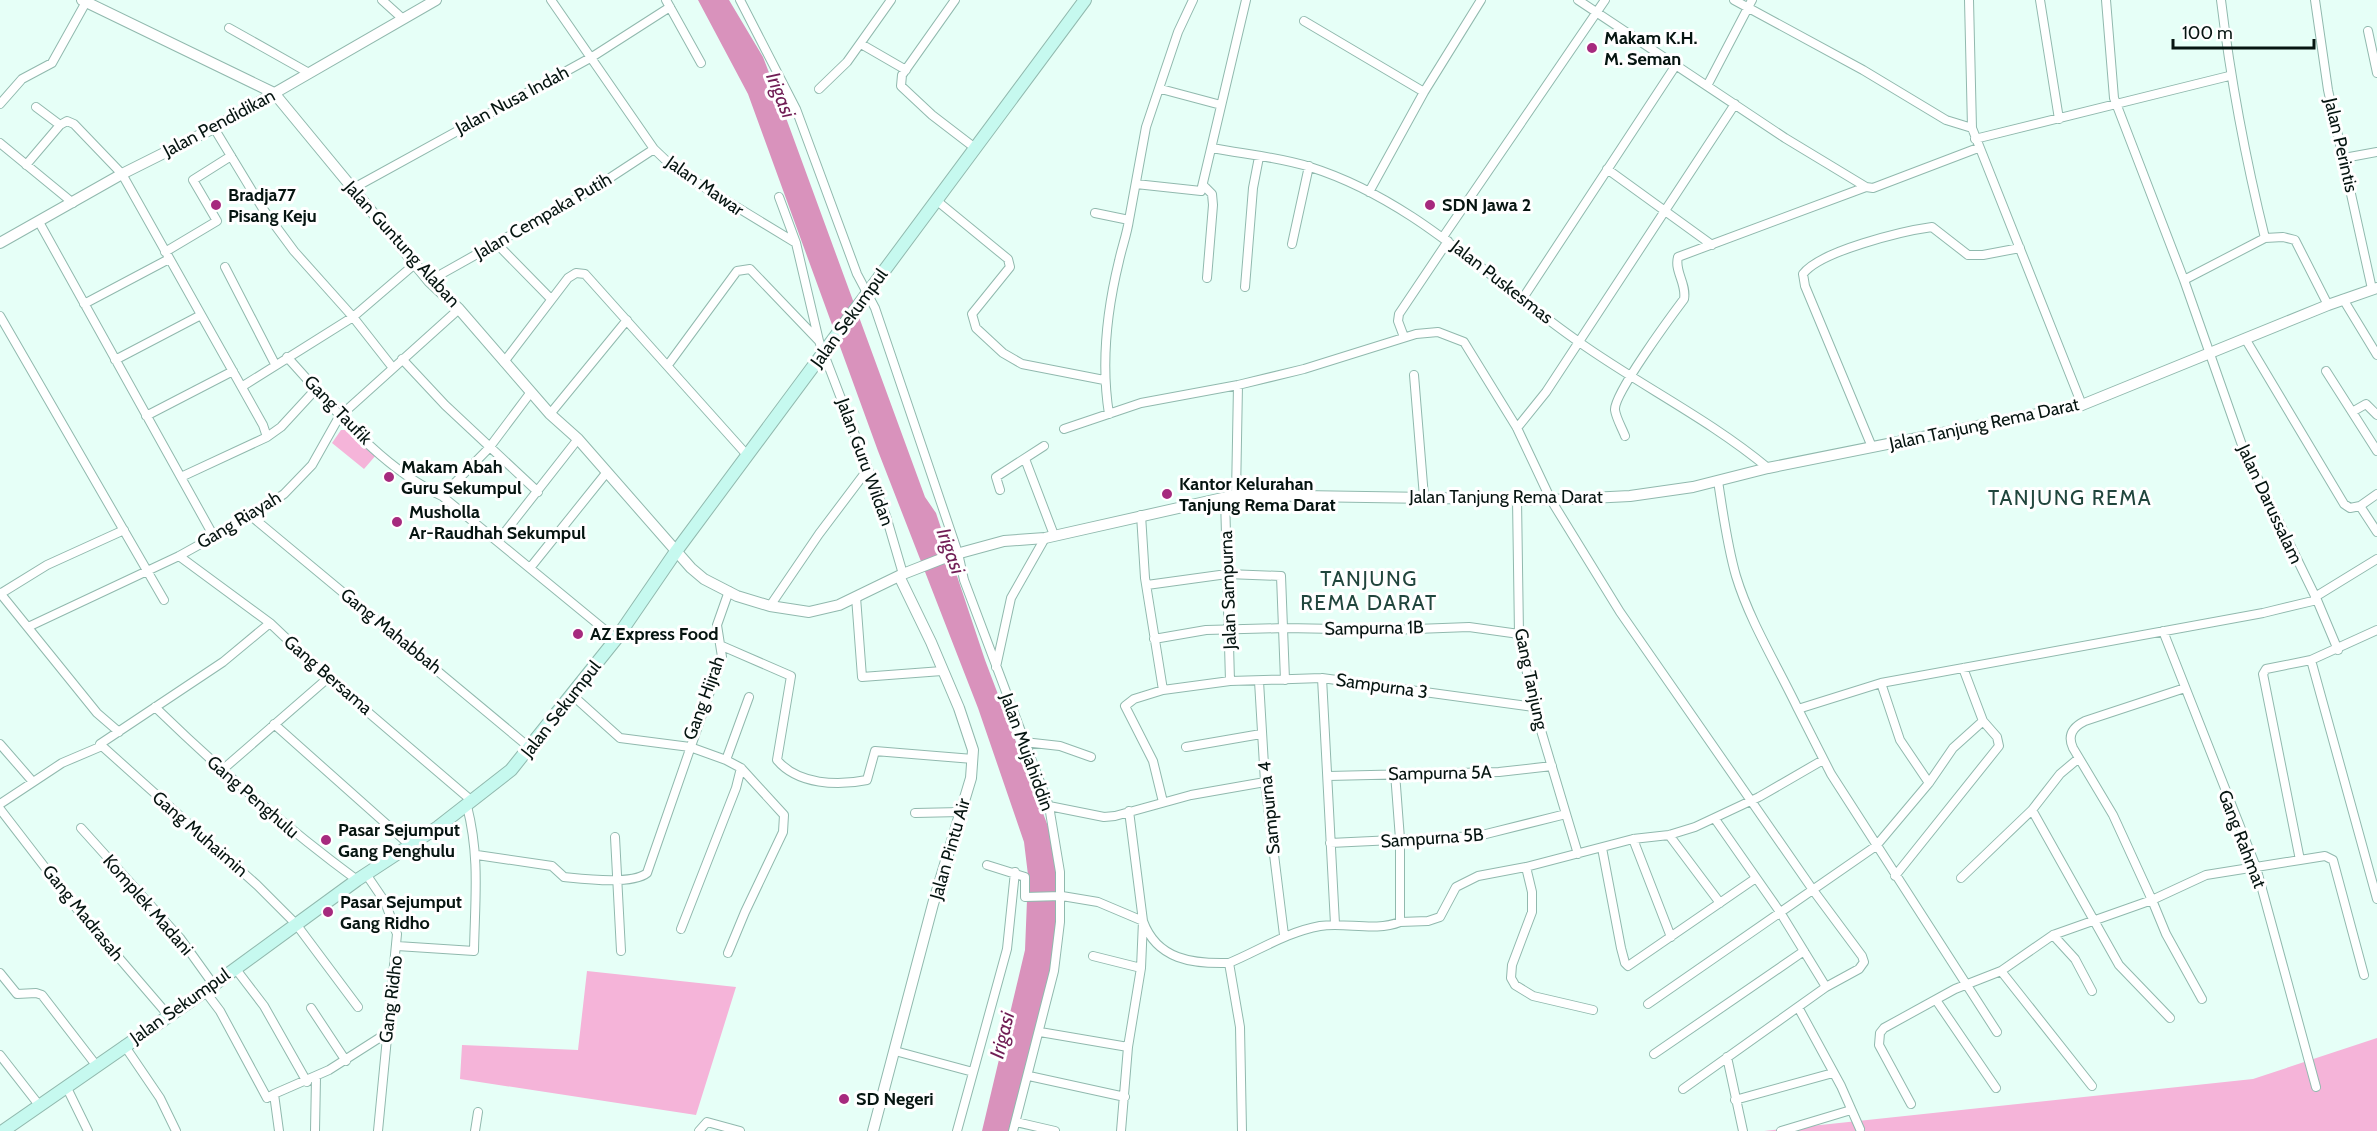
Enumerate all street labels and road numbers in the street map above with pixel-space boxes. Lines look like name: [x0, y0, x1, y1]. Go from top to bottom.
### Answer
street label: Jalan Nusa Indah: [451, 61, 572, 140]
street label: Jalan Pendidikan: [158, 84, 279, 162]
street label: Jalan Perintis: [2319, 95, 2363, 194]
street label: Jalan Mawar: [661, 151, 749, 221]
street label: Jalan Cempaka Putih: [470, 168, 615, 265]
street label: Jalan Guntung Alaban: [339, 176, 465, 312]
street label: Jalan Puskesmas: [1446, 235, 1557, 329]
street label: Jalan Sekumpul: [805, 264, 893, 373]
street label: Gang Taufik: [299, 371, 377, 450]
street label: Jalan Tanjung Rema Darat: [1886, 393, 2081, 455]
street label: Jalan Guru Wildan: [831, 394, 898, 529]
street label: Jalan Darussalam: [2232, 440, 2307, 567]
street label: Gang Riayah: [193, 486, 285, 554]
street label: Jalan Tanjung Rema Darat: [1408, 486, 1603, 508]
street label: Jalan Sampurna: [1215, 530, 1241, 651]
street label: Gang Mahabbah: [336, 584, 446, 678]
street label: Sampurna 1B: [1324, 616, 1424, 640]
street label: Gang Tanjung: [1510, 626, 1553, 733]
street label: Gang Bersama: [279, 631, 377, 720]
street label: Gang Hijrah: [679, 653, 729, 743]
street label: Jalan Sekumpul: [516, 656, 606, 763]
street label: Sampurna 3: [1335, 669, 1429, 703]
street label: Jalan Mujahiddin: [995, 689, 1059, 814]
street label: Gang Penghulu: [202, 751, 304, 843]
street label: Sampurna 4: [1253, 760, 1285, 856]
street label: Sampurna 5A: [1388, 761, 1492, 785]
street label: Gang Muhaimin: [148, 786, 252, 882]
street label: Gang Rahmat: [2213, 787, 2271, 891]
street label: Jalan Pintu Air: [925, 796, 975, 903]
street label: Sampurna 5B: [1380, 823, 1485, 853]
street label: Komplek Madani: [98, 850, 198, 960]
street label: Gang Madrasah: [38, 861, 128, 965]
street label: Gang Ridho: [375, 954, 407, 1044]
street label: Jalan Sekumpul: [125, 963, 235, 1049]

